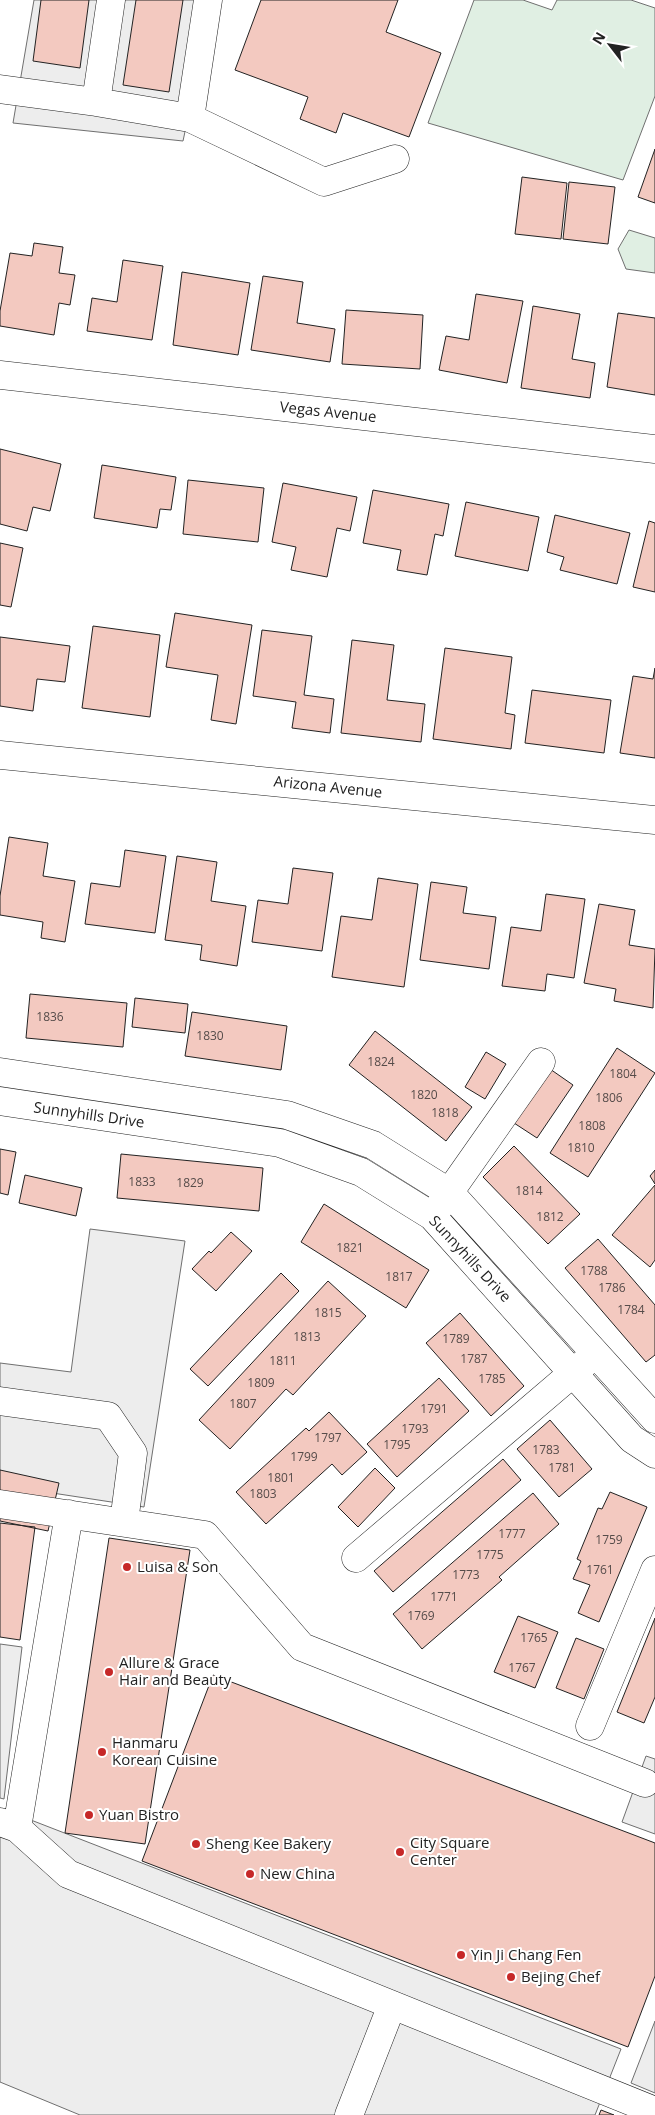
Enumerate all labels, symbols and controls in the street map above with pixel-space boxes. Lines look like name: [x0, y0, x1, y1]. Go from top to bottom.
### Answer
north arrow: [585, 20, 635, 70]
text: N: [587, 28, 610, 48]
street label: Vegas Avenue: [279, 396, 377, 426]
street label: Arizona Avenue: [273, 770, 383, 802]
house number: 1836: [36, 1008, 64, 1025]
house number: 1830: [196, 1027, 224, 1044]
house number: 1824: [367, 1053, 395, 1070]
house number: 1804: [609, 1065, 637, 1082]
house number: 1820: [410, 1086, 438, 1103]
house number: 1806: [595, 1089, 623, 1106]
street label: Sunnyhills Drive: [32, 1096, 146, 1132]
house number: 1818: [431, 1104, 459, 1121]
house number: 1808: [578, 1117, 606, 1134]
house number: 1810: [567, 1139, 595, 1156]
house number: 1833: [128, 1173, 156, 1190]
house number: 1829: [176, 1174, 204, 1191]
house number: 1814: [515, 1182, 543, 1199]
house number: 1812: [536, 1208, 564, 1225]
street label: Sunnyhills Drive: [425, 1211, 516, 1306]
house number: 1821: [336, 1239, 364, 1256]
house number: 1788: [580, 1262, 608, 1279]
house number: 1817: [385, 1268, 413, 1285]
house number: 1786: [598, 1279, 626, 1296]
house number: 1784: [617, 1301, 645, 1318]
house number: 1815: [314, 1304, 342, 1321]
house number: 1813: [293, 1328, 321, 1345]
house number: 1789: [442, 1330, 470, 1347]
house number: 1787: [460, 1350, 488, 1367]
house number: 1811: [269, 1352, 297, 1369]
house number: 1785: [478, 1370, 506, 1387]
house number: 1809: [247, 1374, 275, 1391]
house number: 1807: [229, 1395, 257, 1412]
house number: 1791: [420, 1400, 448, 1417]
house number: 1793: [401, 1420, 429, 1437]
house number: 1797: [314, 1429, 342, 1446]
house number: 1795: [383, 1436, 411, 1453]
house number: 1783: [532, 1441, 560, 1458]
house number: 1799: [290, 1448, 318, 1465]
house number: 1781: [548, 1459, 576, 1476]
house number: 1801: [267, 1469, 295, 1486]
house number: 1803: [249, 1485, 277, 1502]
house number: 1777: [498, 1525, 526, 1542]
house number: 1759: [595, 1531, 623, 1548]
house number: 1775: [476, 1546, 504, 1563]
place label: Luisa & Son: [137, 1556, 218, 1576]
marker: Luisa & Son: [121, 1561, 133, 1573]
house number: 1761: [586, 1561, 614, 1578]
house number: 1773: [452, 1566, 480, 1583]
house number: 1771: [430, 1588, 458, 1605]
house number: 1769: [407, 1607, 435, 1624]
house number: 1765: [520, 1629, 548, 1646]
place label: Allure & Grace Hair and Beauty: [119, 1652, 232, 1689]
house number: 1767: [508, 1659, 536, 1676]
marker: Allure & Grace Hair and Beauty: [103, 1666, 115, 1678]
place label: Hanmaru Korean Cuisine: [112, 1732, 217, 1769]
marker: Hanmaru Korean Cuisine: [96, 1746, 108, 1758]
place label: Yuan Bistro: [99, 1804, 179, 1824]
marker: Yuan Bistro: [83, 1809, 95, 1821]
place label: City Square Center: [410, 1832, 489, 1869]
place label: Sheng Kee Bakery: [206, 1833, 331, 1853]
marker: Sheng Kee Bakery: [190, 1838, 202, 1850]
marker: City Square Center: [394, 1846, 406, 1858]
place label: New China: [260, 1863, 335, 1883]
marker: New China: [244, 1868, 256, 1880]
place label: Yin Ji Chang Fen: [471, 1944, 582, 1964]
marker: Yin Ji Chang Fen: [455, 1949, 467, 1961]
place label: Bejing Chef: [521, 1966, 601, 1986]
marker: Bejing Chef: [505, 1971, 517, 1983]

